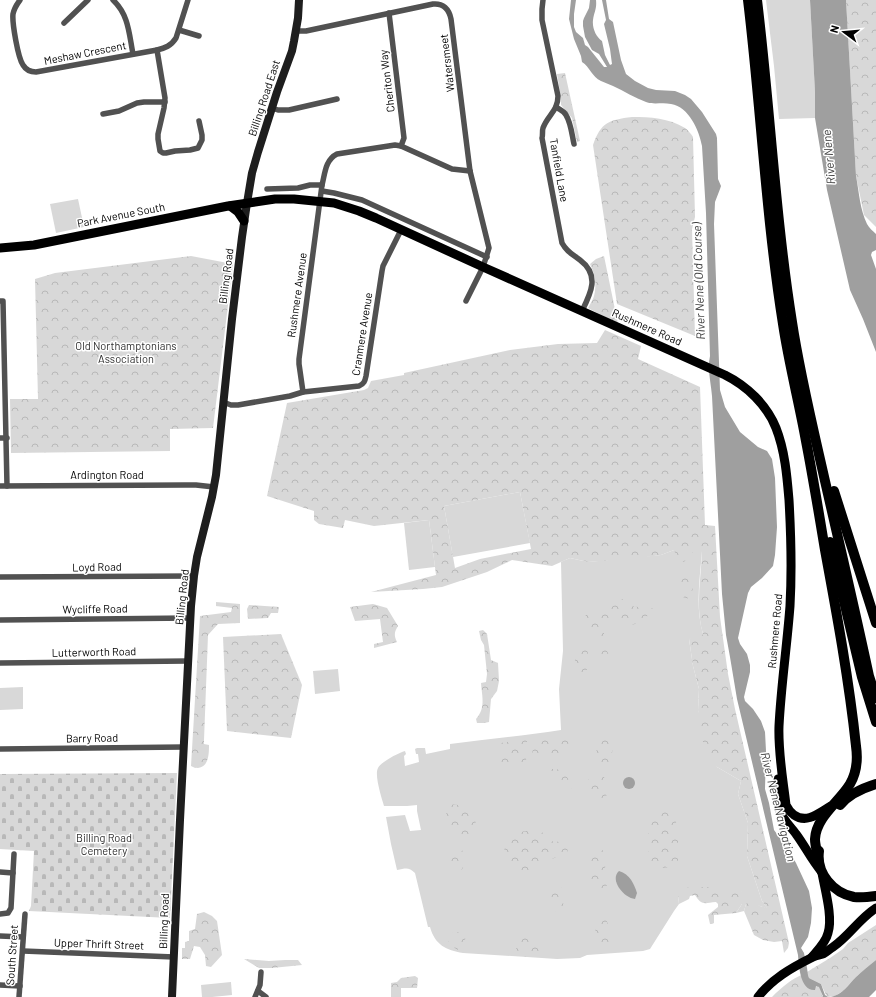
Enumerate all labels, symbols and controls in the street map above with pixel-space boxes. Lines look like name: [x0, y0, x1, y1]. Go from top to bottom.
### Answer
north arrow: [824, 12, 864, 52]
text: N: [827, 24, 841, 34]
street label: Watersmeet: [436, 33, 457, 93]
street label: Meshaw Crescent: [43, 38, 127, 67]
street label: Cheriton Way: [376, 49, 397, 113]
street label: Billing Road East: [245, 58, 282, 138]
water label: River Nene: [819, 129, 837, 185]
street label: Tanfield Lane: [547, 137, 572, 203]
street label: Park Avenue South: [76, 200, 166, 229]
water label: River Nene (Old Course): [689, 221, 707, 340]
street label: Billing Road: [216, 247, 235, 304]
street label: Rushmere Avenue: [284, 251, 309, 338]
street label: Cranmere Avenue: [349, 291, 375, 376]
street label: Rushmere Road: [610, 305, 684, 348]
park label: Old Northamptonians Association: [75, 339, 177, 365]
street label: Ardington Road: [70, 468, 144, 481]
street label: Loyd Road: [72, 560, 122, 573]
street label: Billing Road: [172, 568, 191, 625]
street label: Rushmere Road: [765, 593, 784, 669]
street label: Wycliffe Road: [62, 601, 128, 616]
street label: Lutterworth Road: [52, 644, 136, 659]
street label: Barry Road: [66, 731, 118, 744]
water label: River Nene Navigation: [759, 751, 799, 863]
park label: Billing Road Cemetery: [76, 831, 132, 857]
street label: Billing Road: [156, 893, 171, 949]
street label: South Street: [3, 924, 20, 986]
street label: Upper Thrift Street: [54, 935, 144, 952]

